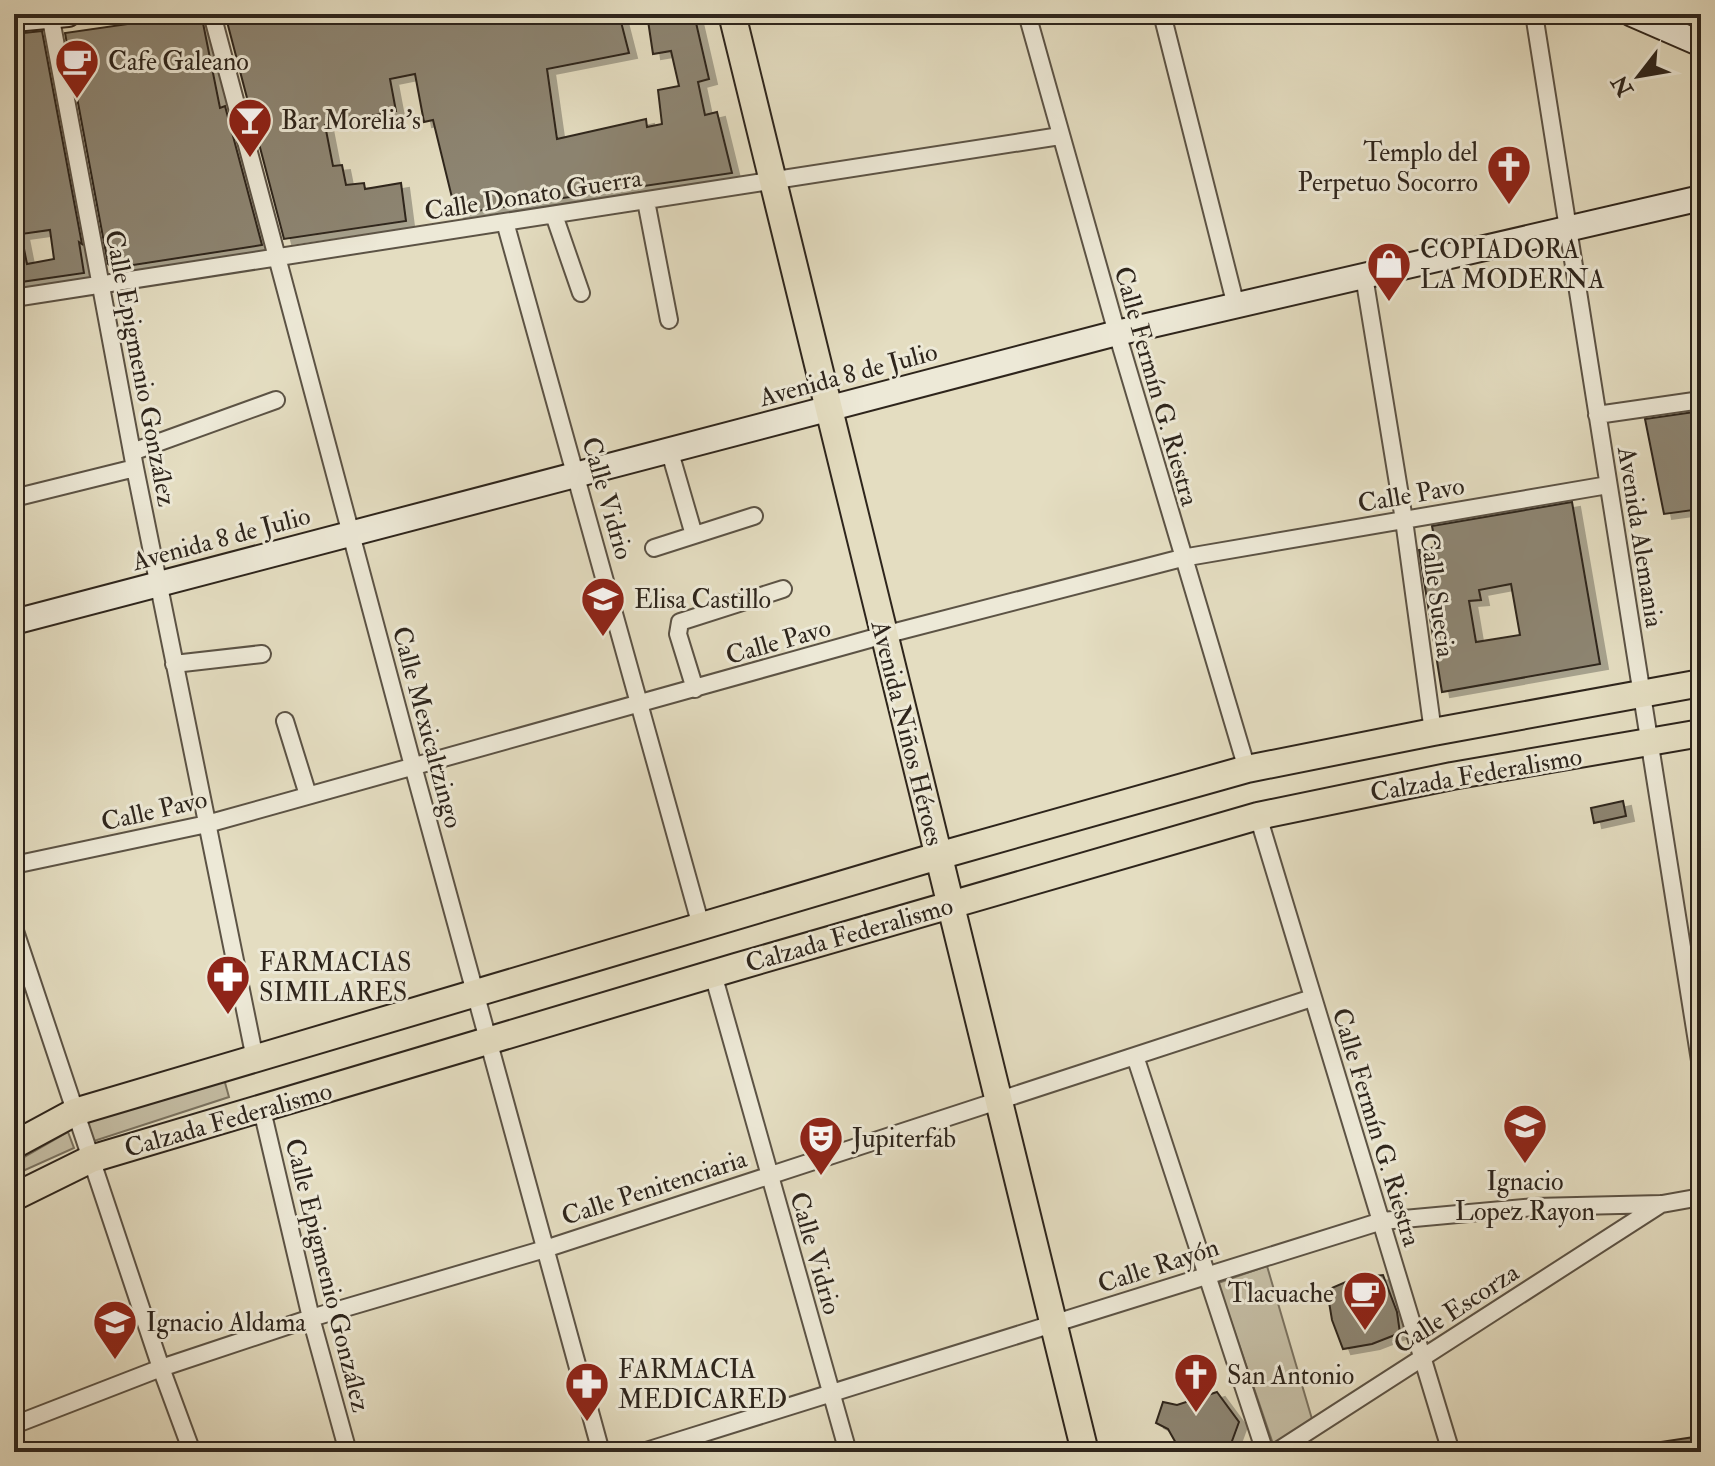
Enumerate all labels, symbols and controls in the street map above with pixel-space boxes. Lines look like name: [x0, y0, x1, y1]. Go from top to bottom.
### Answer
north arrow: [1599, 36, 1679, 116]
cafe icon: Cafe Galeano: [53, 37, 101, 100]
place label: Cafe Galeano: [108, 46, 249, 78]
text: N: [1605, 70, 1640, 102]
bar icon: Bar Morelia’s: [226, 96, 274, 159]
place label: Bar Morelia’s: [281, 105, 421, 137]
place label: Templo del Perpetuo Socorro: [1297, 137, 1478, 200]
church icon: Templo del Perpetuo Socorro: [1485, 143, 1533, 206]
street label: Calle Donato Guerra: [422, 162, 644, 228]
street label: Calle Epigmenio González: [97, 227, 183, 510]
place label: COPIADORA LA MODERNA: [1420, 234, 1605, 296]
shop icon: COPIADORA LA MODERNA: [1365, 240, 1413, 303]
street label: Calle Fermín G. Riestra: [1107, 263, 1206, 510]
street label: Avenida 8 de Julio: [755, 336, 941, 414]
street label: Calle Vidrio: [574, 433, 640, 563]
street label: Avenida Alemania: [1610, 443, 1670, 630]
street label: Calle Pavo: [1355, 470, 1467, 520]
street label: Avenida 8 de Julio: [128, 500, 314, 578]
street label: Calle Suecia: [1412, 531, 1462, 660]
school or university icon: Elisa Castillo: [579, 575, 627, 638]
place label: Elisa Castillo: [634, 584, 771, 616]
street label: Calle Pavo: [722, 612, 834, 672]
street label: Avenida Niños Héroes: [863, 616, 951, 849]
street label: Calle Mexicaltzingo: [385, 623, 469, 832]
street label: Calzada Federalismo: [1368, 741, 1584, 809]
street label: Calle Pavo: [98, 783, 210, 839]
street label: Calzada Federalismo: [742, 890, 957, 980]
place label: FARMACIAS SIMILARES: [259, 947, 411, 1009]
pharmacy icon: FARMACIAS SIMILARES: [204, 953, 252, 1016]
street label: Calle Fermín G. Riestra: [1325, 1004, 1428, 1251]
street label: Calzada Federalismo: [121, 1075, 336, 1165]
school or university icon: Ignacio Lopez Rayon: [1501, 1102, 1549, 1165]
theatre icon: Jupiterfab: [797, 1114, 845, 1177]
place label: Jupiterfab: [851, 1123, 956, 1156]
street label: Calle Epigmenio González: [277, 1135, 377, 1416]
street label: Calle Penitenciaria: [558, 1143, 751, 1233]
place label: Ignacio Lopez Rayon: [1455, 1166, 1595, 1229]
street label: Calle Vidrio: [782, 1188, 848, 1318]
street label: Calle Rayón: [1094, 1231, 1223, 1301]
street label: Calle Escorza: [1388, 1256, 1525, 1361]
cafe icon: Tlacuache: [1341, 1269, 1389, 1332]
place label: Tlacuache: [1228, 1278, 1334, 1310]
school or university icon: Ignacio Aldama: [91, 1298, 139, 1361]
place label: Ignacio Aldama: [146, 1307, 306, 1339]
church icon: San Antonio: [1172, 1351, 1220, 1414]
place label: FARMACIA MEDICARED: [618, 1354, 787, 1416]
pharmacy icon: FARMACIA MEDICARED: [563, 1360, 611, 1423]
place label: San Antonio: [1227, 1360, 1354, 1392]

